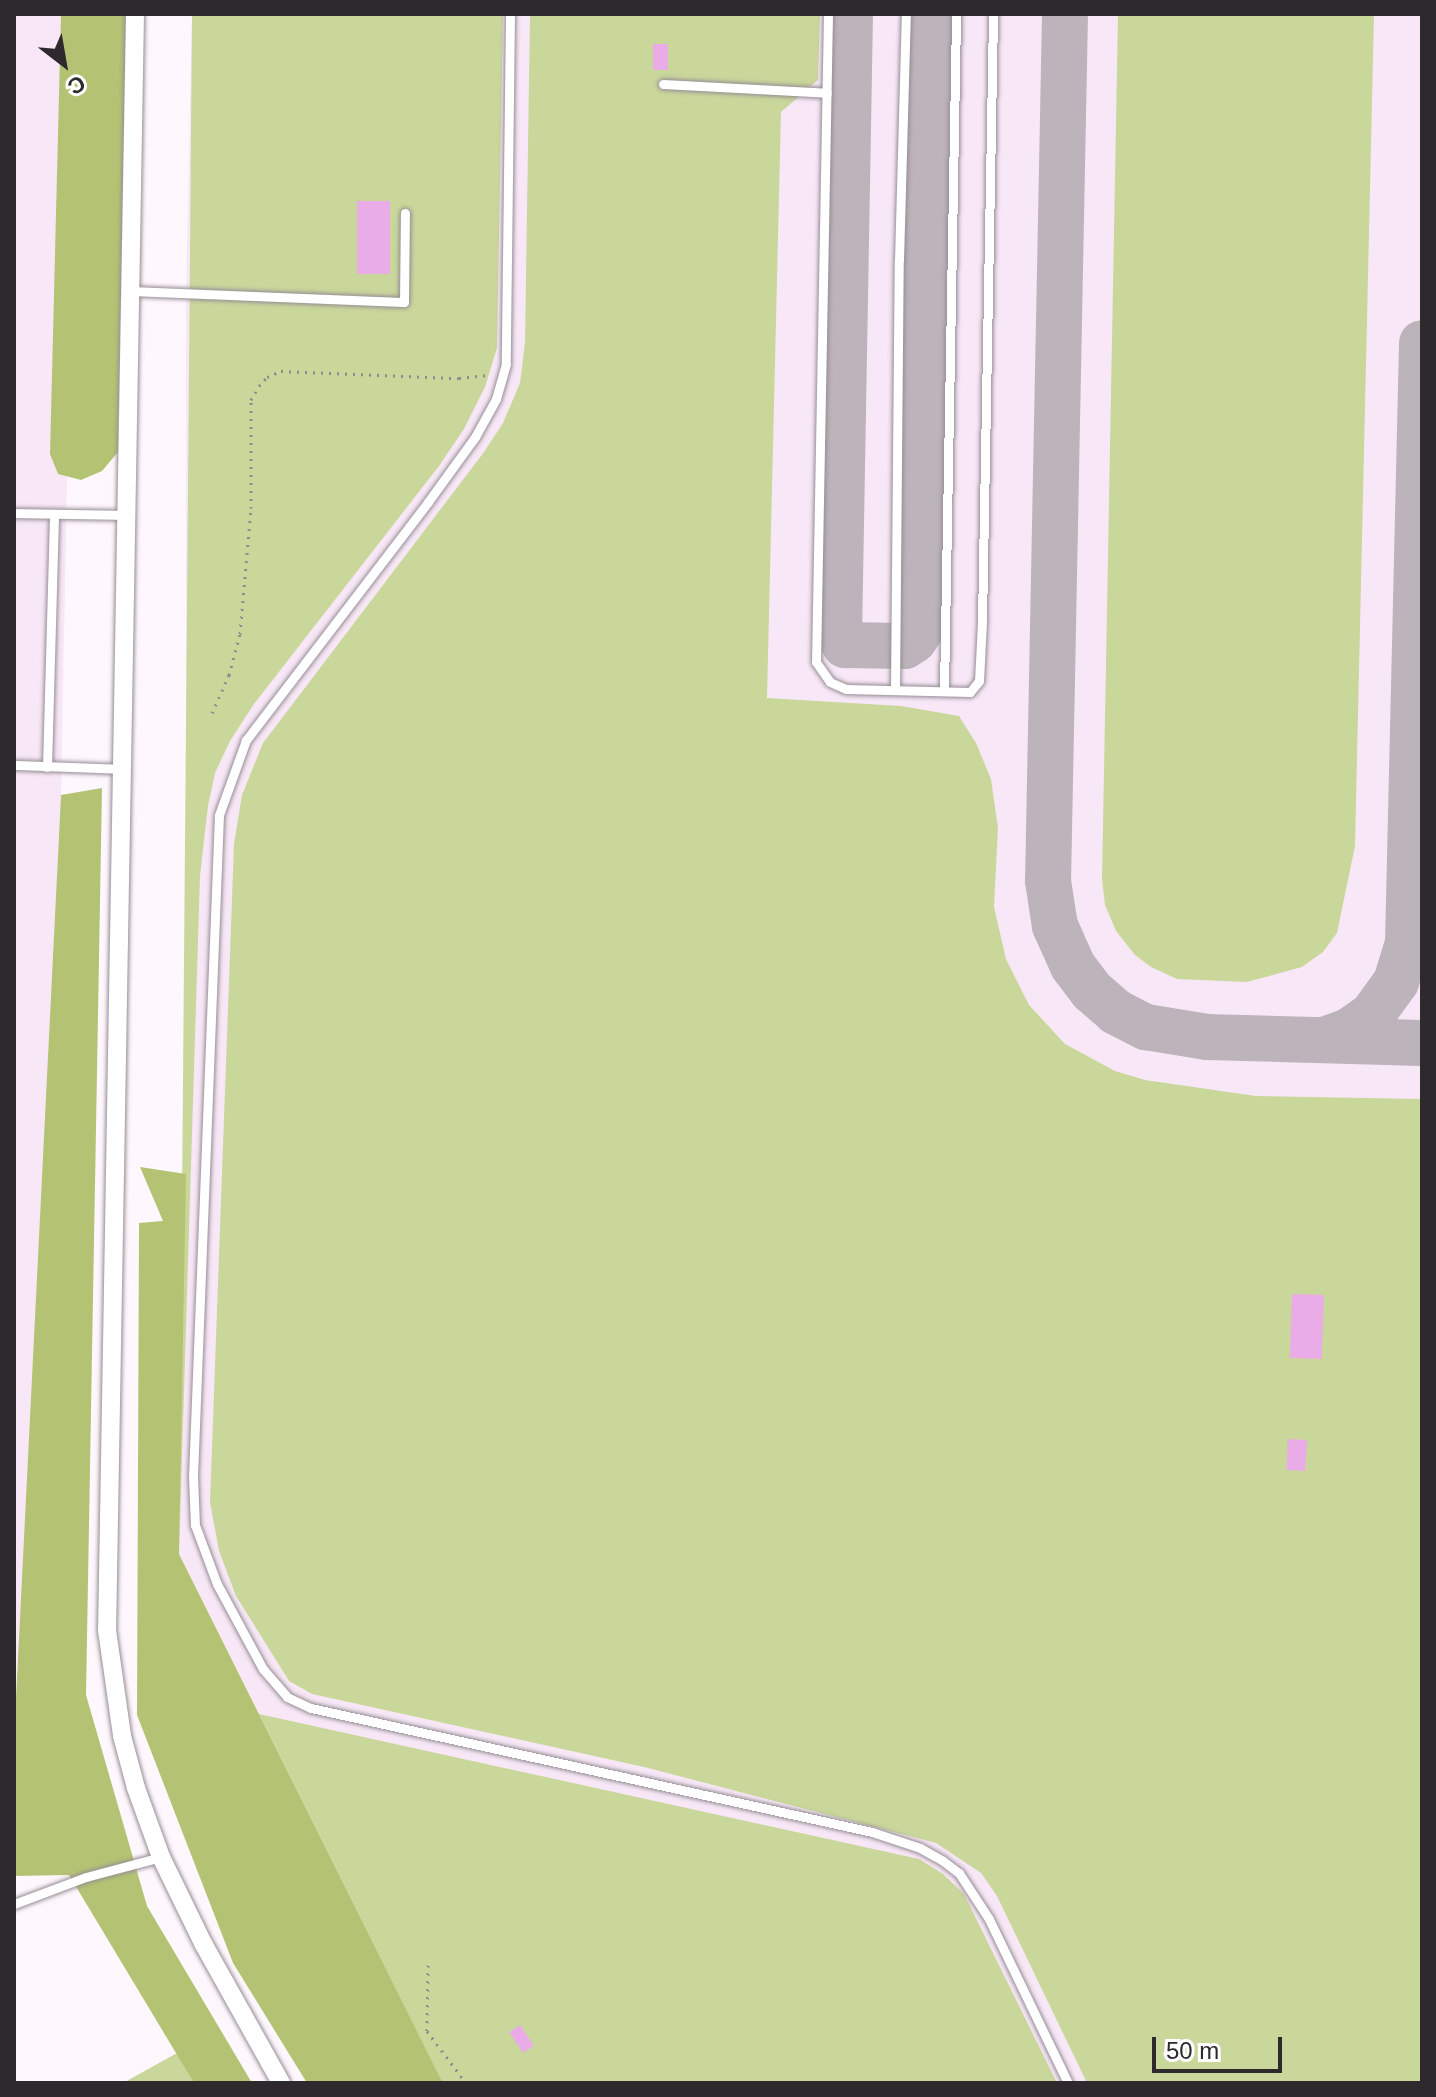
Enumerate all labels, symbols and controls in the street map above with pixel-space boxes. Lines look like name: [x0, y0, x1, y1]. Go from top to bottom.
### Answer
north arrow: [24, 24, 104, 104]
text: С: [63, 70, 90, 100]
scale bar: [1156, 2021, 1286, 2071]
text: 50 m: [1166, 2037, 1219, 2064]

